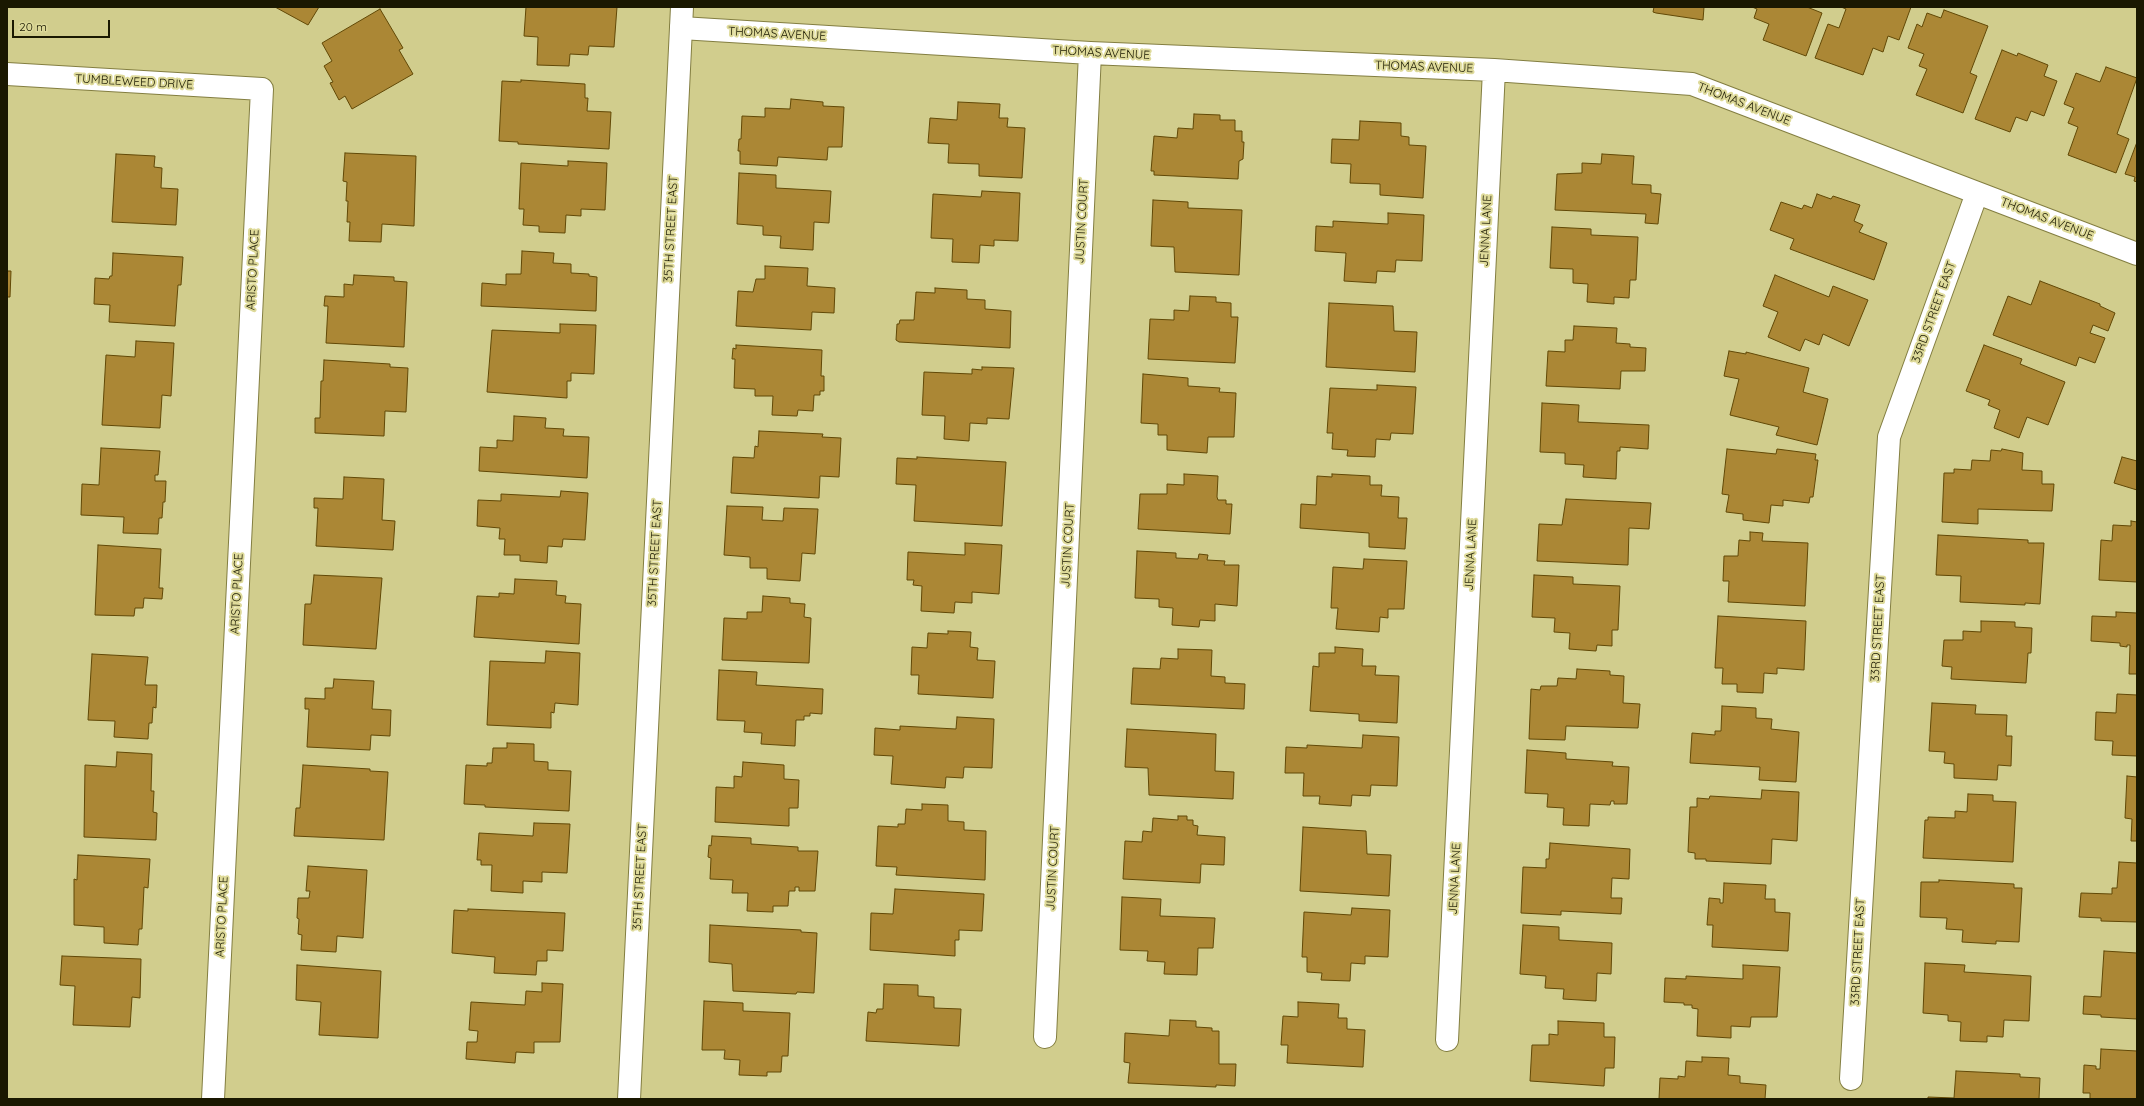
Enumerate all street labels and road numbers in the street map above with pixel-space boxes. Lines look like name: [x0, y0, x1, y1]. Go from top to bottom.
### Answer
street label: THOMAS AVENUE: [728, 24, 826, 44]
street label: THOMAS AVENUE: [1052, 43, 1150, 63]
street label: THOMAS AVENUE: [1375, 58, 1473, 76]
street label: TUMBLEWEED DRIVE: [75, 72, 193, 92]
street label: THOMAS AVENUE: [1696, 80, 1792, 128]
street label: 35TH STREET EAST: [661, 175, 681, 283]
street label: JUSTIN COURT: [1073, 178, 1091, 264]
street label: JENNA LANE: [1477, 195, 1495, 267]
street label: THOMAS AVENUE: [1999, 195, 2095, 243]
street label: ARISTO PLACE: [244, 229, 262, 311]
street label: 33RD STREET EAST: [1909, 259, 1959, 365]
street label: 35TH STREET EAST: [645, 499, 665, 607]
street label: JUSTIN COURT: [1059, 502, 1077, 588]
street label: JENNA LANE: [1462, 519, 1480, 591]
street label: ARISTO PLACE: [228, 553, 246, 635]
street label: 33RD STREET EAST: [1868, 574, 1888, 682]
street label: 35TH STREET EAST: [630, 823, 650, 931]
street label: JUSTIN COURT: [1044, 825, 1062, 911]
street label: JENNA LANE: [1446, 843, 1464, 915]
street label: ARISTO PLACE: [213, 876, 231, 958]
street label: 33RD STREET EAST: [1848, 898, 1868, 1006]

